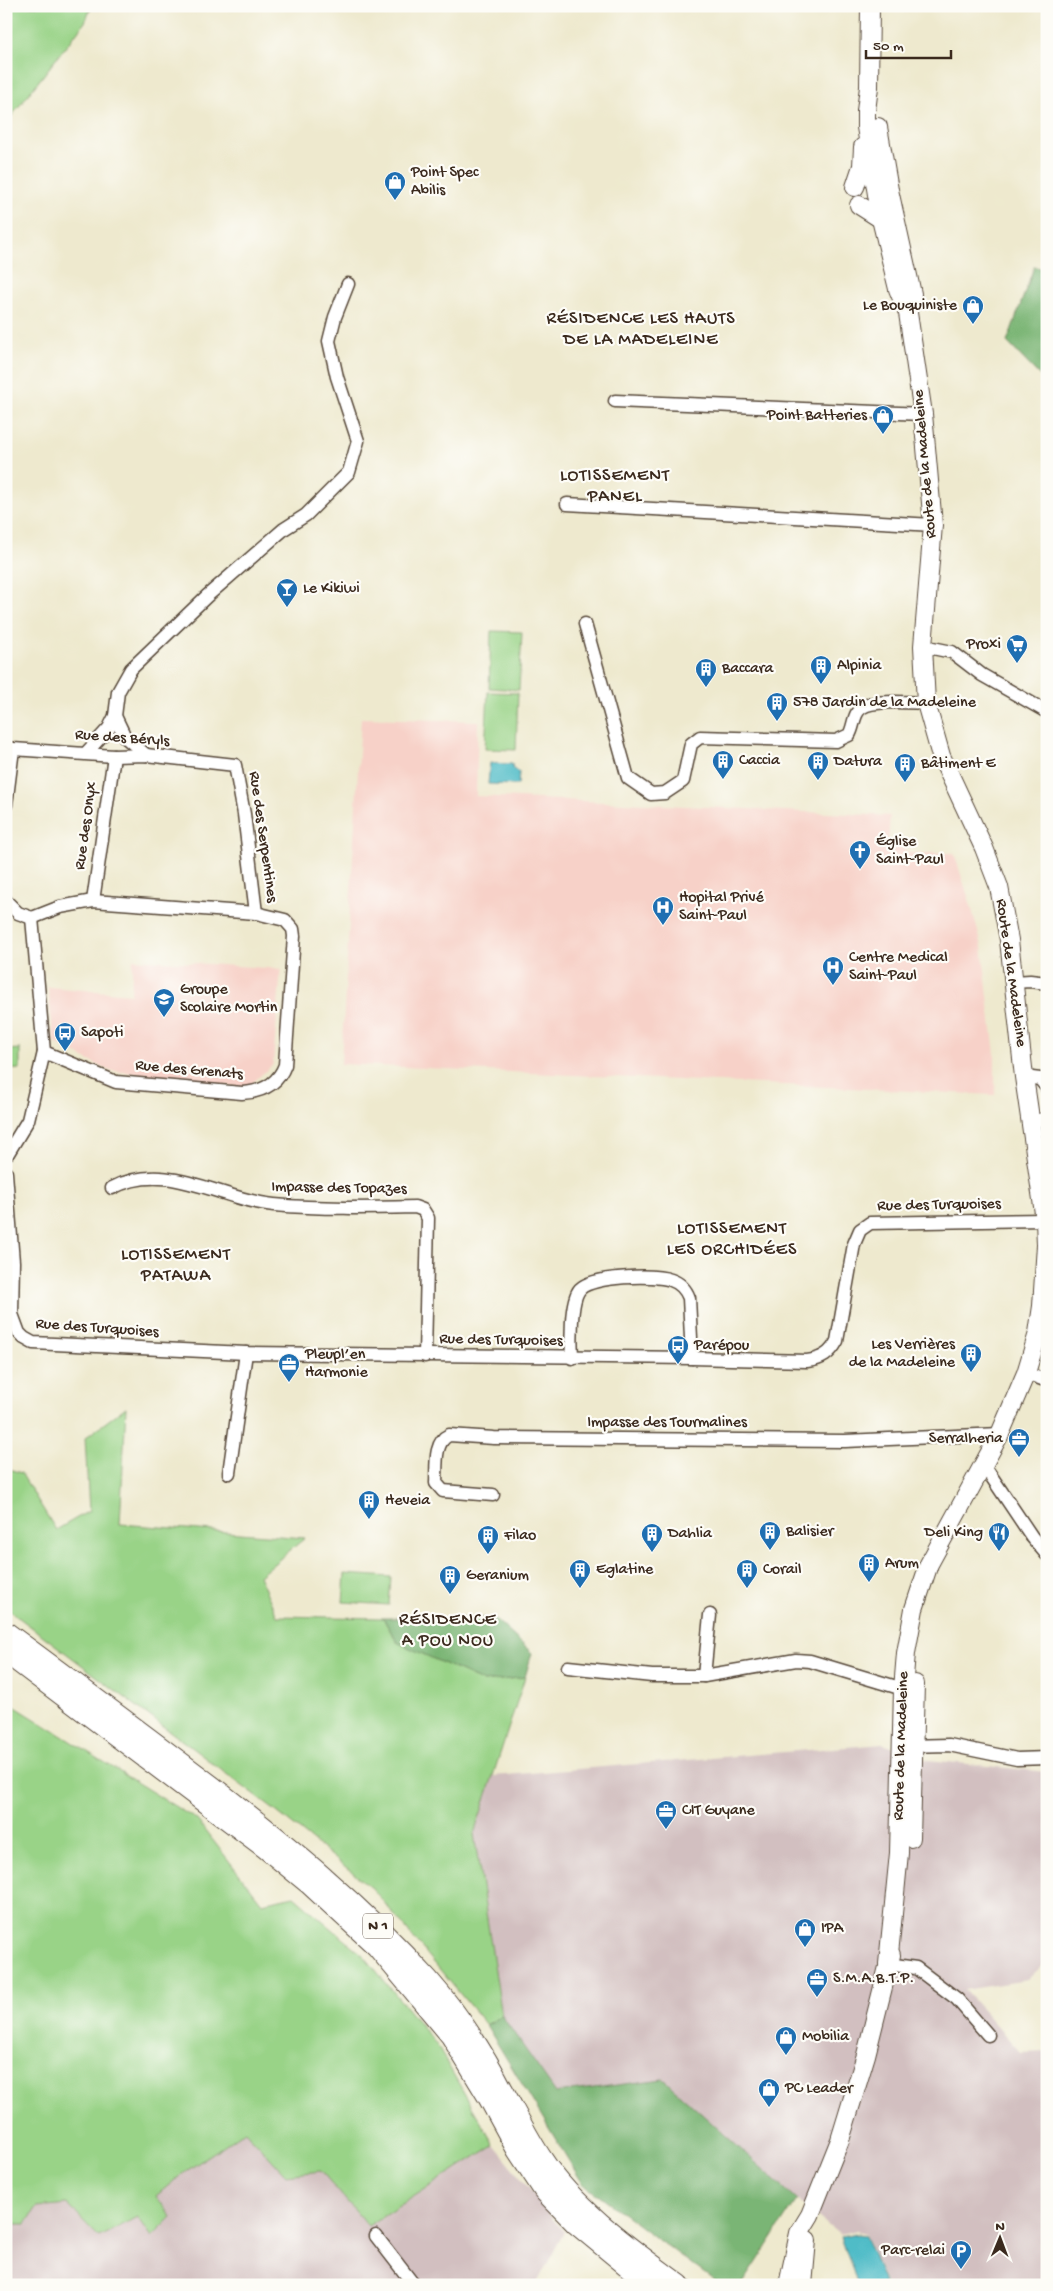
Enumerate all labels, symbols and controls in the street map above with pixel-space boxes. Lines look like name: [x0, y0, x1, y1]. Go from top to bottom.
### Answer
scale bar: [866, 28, 950, 60]
text: 50 m: [873, 38, 904, 56]
place label: Point Spec Abilis: [410, 164, 479, 201]
shop icon: Point Spec Abilis: [383, 170, 407, 201]
shop icon: Le Bouquiniste: [961, 294, 985, 325]
place label: Le Bouquiniste: [863, 297, 958, 316]
district label: RÉSIDENCE LES HAUTS DE LA MADELEINE: [546, 309, 736, 351]
street label: Route de la Madeleine: [910, 388, 942, 539]
shop icon: Point Batteries: [871, 404, 895, 435]
place label: Point Batteries: [766, 407, 868, 426]
district label: LOTISSEMENT PANEL: [560, 466, 670, 508]
bar icon: Le Kikiwi: [275, 577, 299, 608]
place label: Le Kikiwi: [303, 580, 360, 599]
supermarket icon: Proxi: [1005, 633, 1029, 664]
place label: Proxi: [965, 636, 1001, 655]
building icon: Alpinia: [809, 654, 833, 685]
building icon: Baccara: [694, 657, 718, 688]
place label: Alpinia: [837, 657, 882, 676]
place label: Baccara: [721, 660, 774, 679]
building icon: 578 Jardin de la Madeleine: [765, 691, 789, 722]
place label: 578 Jardin de la Madeleine: [793, 694, 977, 713]
street label: Rue des Béryls: [74, 726, 171, 752]
building icon: Caccia: [711, 749, 735, 780]
building icon: Datura: [806, 750, 830, 781]
place label: Caccia: [739, 752, 781, 771]
building icon: Bâtiment E: [893, 752, 917, 783]
place label: Datura: [833, 753, 883, 772]
place label: Bâtiment E: [920, 755, 997, 774]
street label: Rue des Serpentines: [243, 770, 281, 905]
street label: Rue des Onyx: [71, 780, 103, 871]
place label: Église Saint-Paul: [876, 833, 944, 870]
church icon: Église Saint-Paul: [848, 839, 872, 870]
place label: Hopital Privé Saint-Paul: [679, 889, 765, 926]
hospital icon: Hopital Privé Saint-Paul: [651, 895, 675, 926]
street label: Route de la Madeleine: [990, 898, 1030, 1049]
place label: Centre Medical Saint-Paul: [849, 949, 948, 986]
hospital icon: Centre Medical Saint-Paul: [821, 955, 845, 986]
place label: Groupe Scolaire Mortin: [180, 981, 278, 1018]
school or university icon: Groupe Scolaire Mortin: [152, 987, 176, 1018]
bus stop icon: Sapoti: [53, 1021, 77, 1052]
place label: Sapoti: [81, 1024, 123, 1043]
street label: Rue des Grenats: [134, 1057, 245, 1085]
street label: Impasse des Topazes: [271, 1178, 408, 1200]
street label: Rue des Turquoises: [877, 1195, 1002, 1217]
district label: LOTISSEMENT LES ORCHIDÉES: [667, 1219, 797, 1261]
district label: LOTISSEMENT PATAWA: [121, 1245, 231, 1287]
street label: Rue des Turquoises: [35, 1315, 160, 1343]
street label: Rue des Turquoises: [439, 1330, 564, 1352]
bus stop icon: Parépou: [666, 1334, 690, 1365]
place label: Les Verrières de la Madeleine: [849, 1336, 956, 1373]
place label: Parépou: [693, 1337, 750, 1356]
building icon: Les Verrières de la Madeleine: [959, 1342, 983, 1373]
place label: Pleupl’en Harmonie: [304, 1346, 368, 1383]
office icon: Pleupl’en Harmonie: [277, 1352, 301, 1383]
street label: Impasse des Tourmalines: [587, 1414, 748, 1433]
office icon: Serralheria: [1007, 1427, 1031, 1458]
place label: Serralheria: [929, 1430, 1004, 1449]
building icon: Heveia: [357, 1489, 381, 1520]
place label: Heveia: [385, 1492, 431, 1511]
building icon: Balisier: [758, 1520, 782, 1551]
restaurant icon: Deli King: [987, 1521, 1011, 1552]
building icon: Dahlia: [640, 1522, 664, 1553]
place label: Balisier: [785, 1523, 835, 1542]
building icon: Filao: [476, 1524, 500, 1555]
place label: Deli King: [924, 1524, 983, 1543]
place label: Dahlia: [667, 1525, 713, 1544]
place label: Filao: [503, 1527, 536, 1546]
building icon: Arum: [857, 1552, 881, 1583]
place label: Arum: [885, 1555, 920, 1574]
building icon: Eglatine: [568, 1558, 592, 1589]
building icon: Corail: [735, 1558, 759, 1589]
place label: Eglatine: [596, 1561, 654, 1580]
place label: Corail: [763, 1561, 802, 1580]
building icon: Geranium: [438, 1564, 462, 1595]
place label: Geranium: [466, 1567, 529, 1586]
district label: RÉSIDENCE A POU NOU: [399, 1610, 497, 1652]
street label: Route de la Madeleine: [890, 1670, 914, 1821]
office icon: CIT Guyane: [654, 1799, 678, 1830]
place label: CIT Guyane: [682, 1802, 755, 1821]
road number: N 1: [363, 1914, 393, 1938]
shop icon: IPA: [793, 1917, 817, 1948]
place label: IPA: [821, 1920, 845, 1939]
office icon: S.M.A.B.T.P.: [805, 1967, 829, 1998]
place label: S.M.A.B.T.P.: [833, 1970, 914, 1989]
shop icon: Mobilia: [774, 2025, 798, 2056]
place label: Mobilia: [802, 2028, 850, 2047]
shop icon: PC Leader: [757, 2077, 781, 2108]
place label: PC Leader: [784, 2080, 854, 2099]
north arrow: [976, 2214, 1026, 2264]
text: N: [995, 2219, 1005, 2236]
parking icon: Parc-relai: [949, 2239, 973, 2270]
place label: Parc-relai: [880, 2242, 945, 2261]

